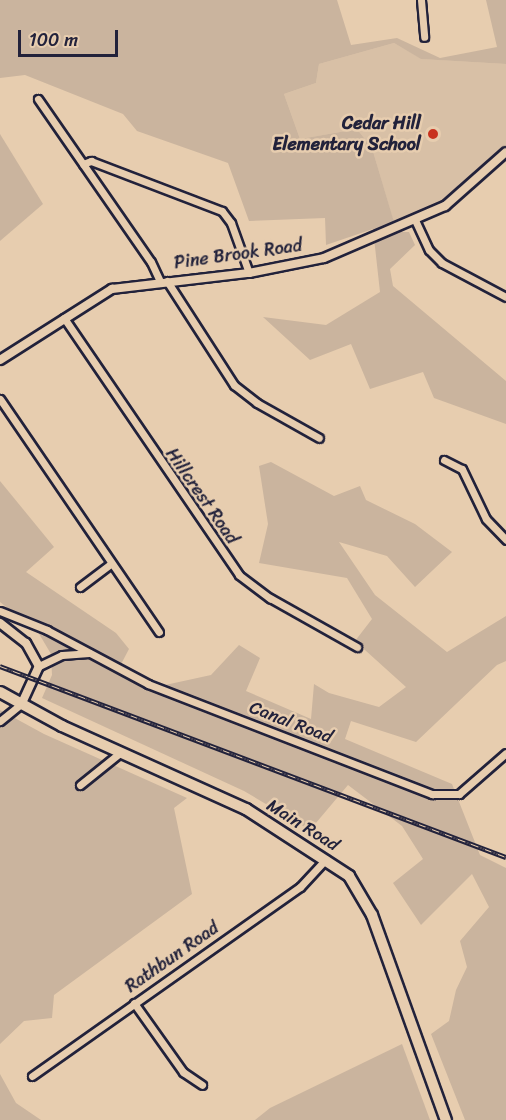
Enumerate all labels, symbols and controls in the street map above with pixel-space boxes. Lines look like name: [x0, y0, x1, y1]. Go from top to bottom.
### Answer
scale bar: [21, 18, 122, 56]
text: 100 m: [29, 24, 78, 56]
place label: Cedar Hill Elementary School: [272, 113, 421, 156]
marker: Cedar Hill Elementary School: [426, 127, 440, 141]
street label: Pine Brook Road: [172, 234, 304, 274]
street label: Hillcrest Road: [161, 444, 243, 548]
street label: Canal Road: [246, 696, 336, 748]
street label: Main Road: [263, 794, 343, 856]
street label: Rathbun Road: [121, 917, 223, 997]

